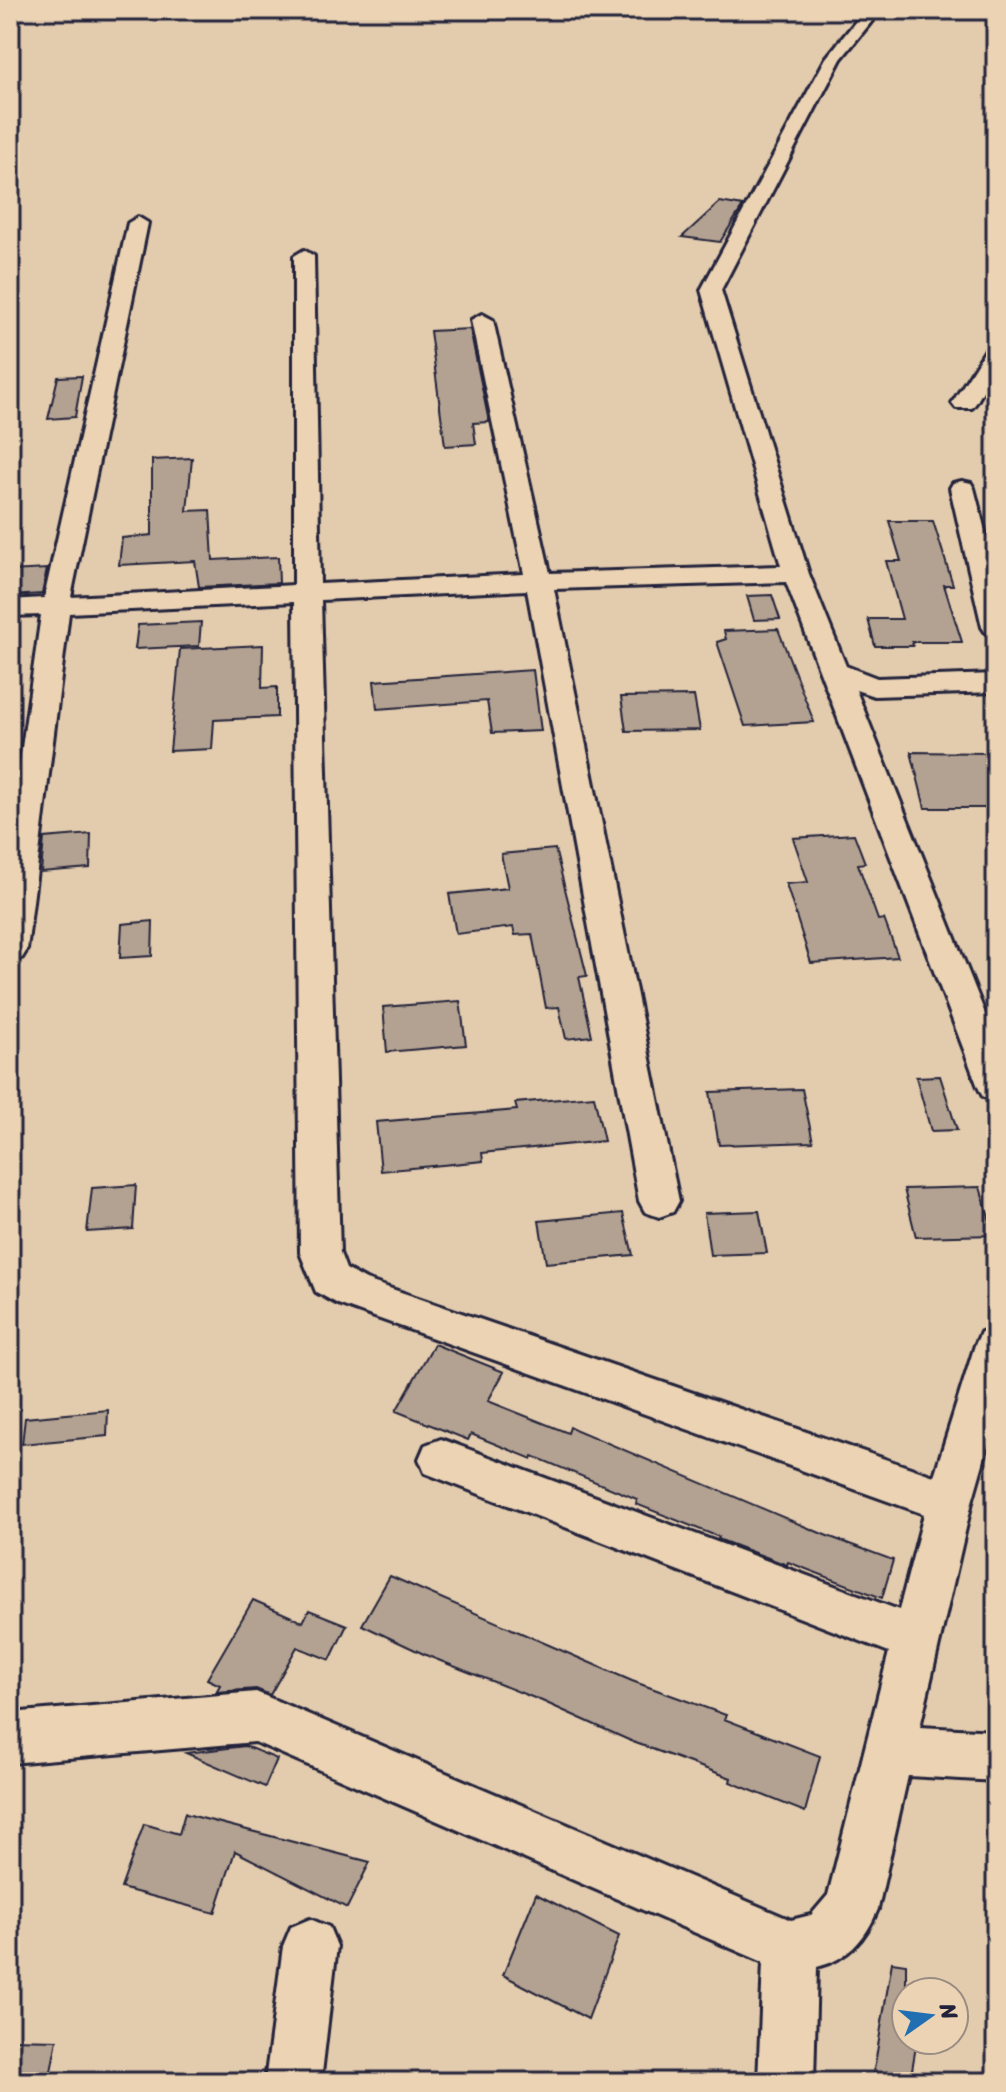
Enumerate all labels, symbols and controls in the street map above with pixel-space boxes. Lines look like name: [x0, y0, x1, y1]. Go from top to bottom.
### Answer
north arrow: [890, 1976, 970, 2056]
text: N: [928, 1998, 970, 2024]

